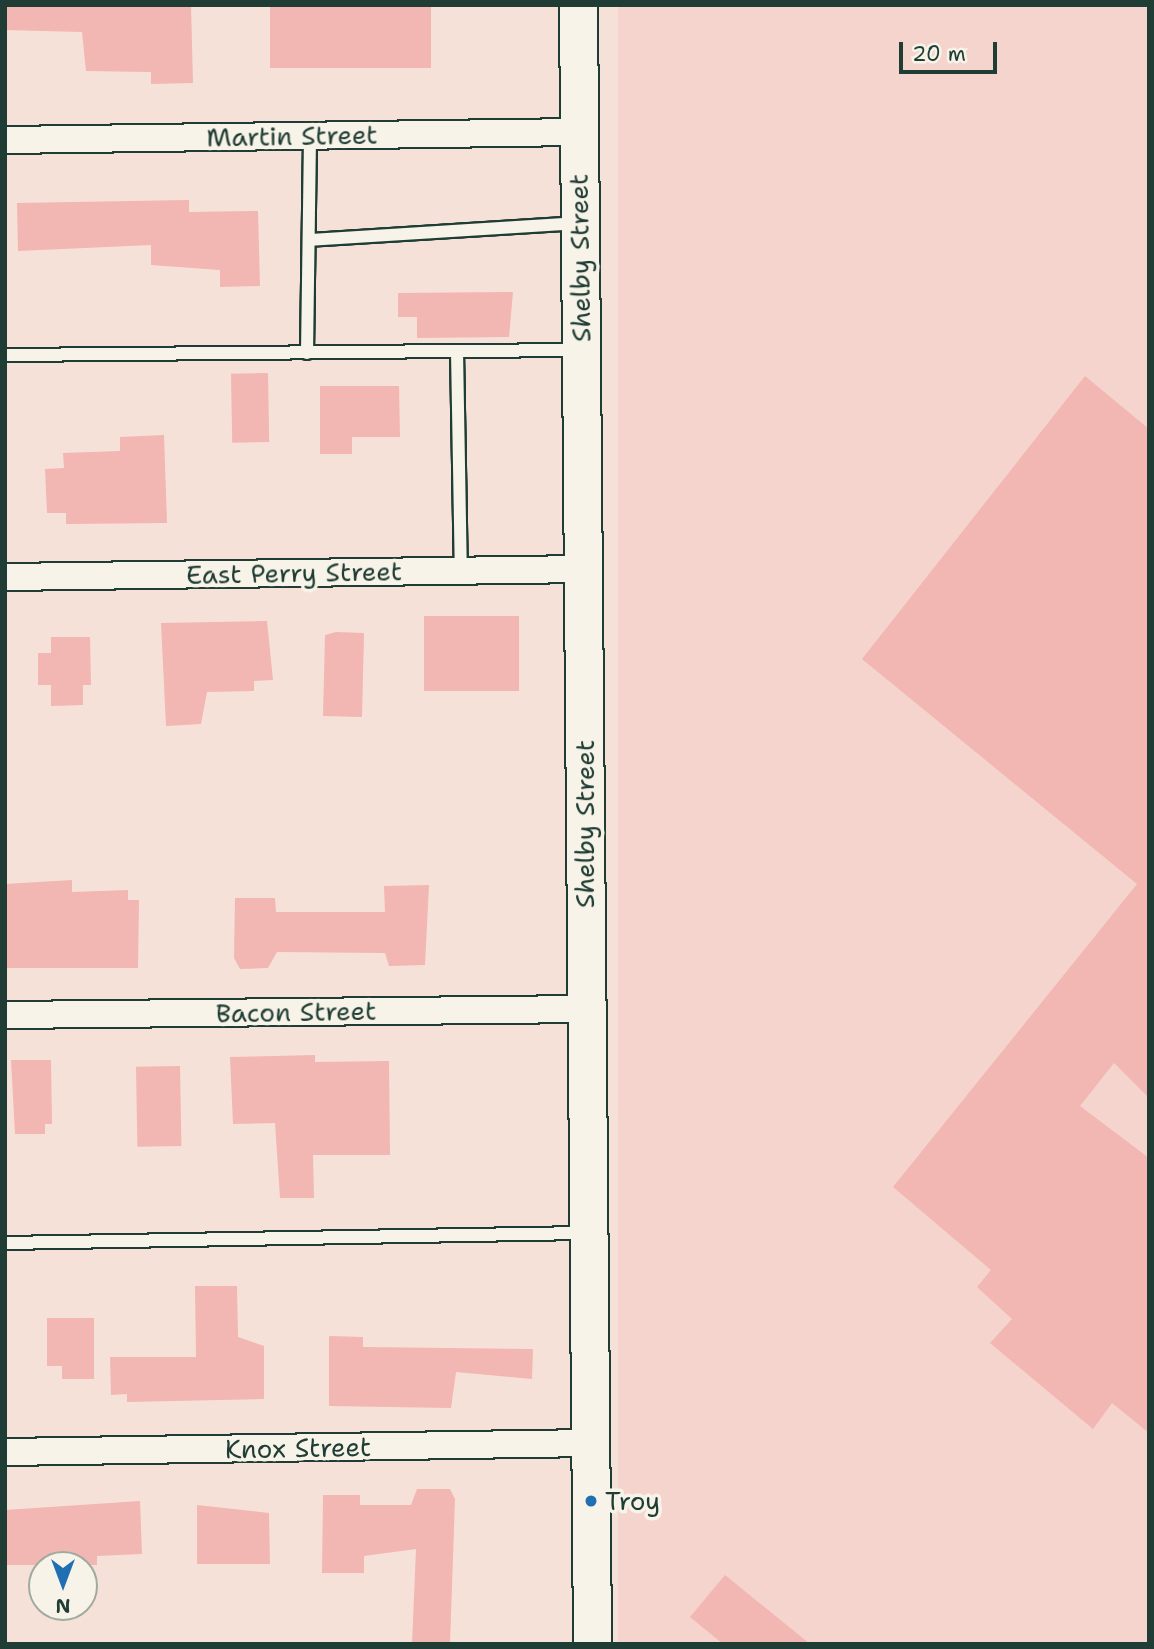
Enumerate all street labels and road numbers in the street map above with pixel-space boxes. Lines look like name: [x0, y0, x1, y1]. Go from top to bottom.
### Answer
street label: Martin Street: [206, 119, 378, 153]
street label: Shelby Street: [563, 174, 597, 342]
street label: East Perry Street: [186, 556, 402, 590]
street label: Shelby Street: [569, 740, 601, 908]
street label: Bacon Street: [215, 995, 377, 1029]
street label: Knox Street: [225, 1431, 371, 1465]

